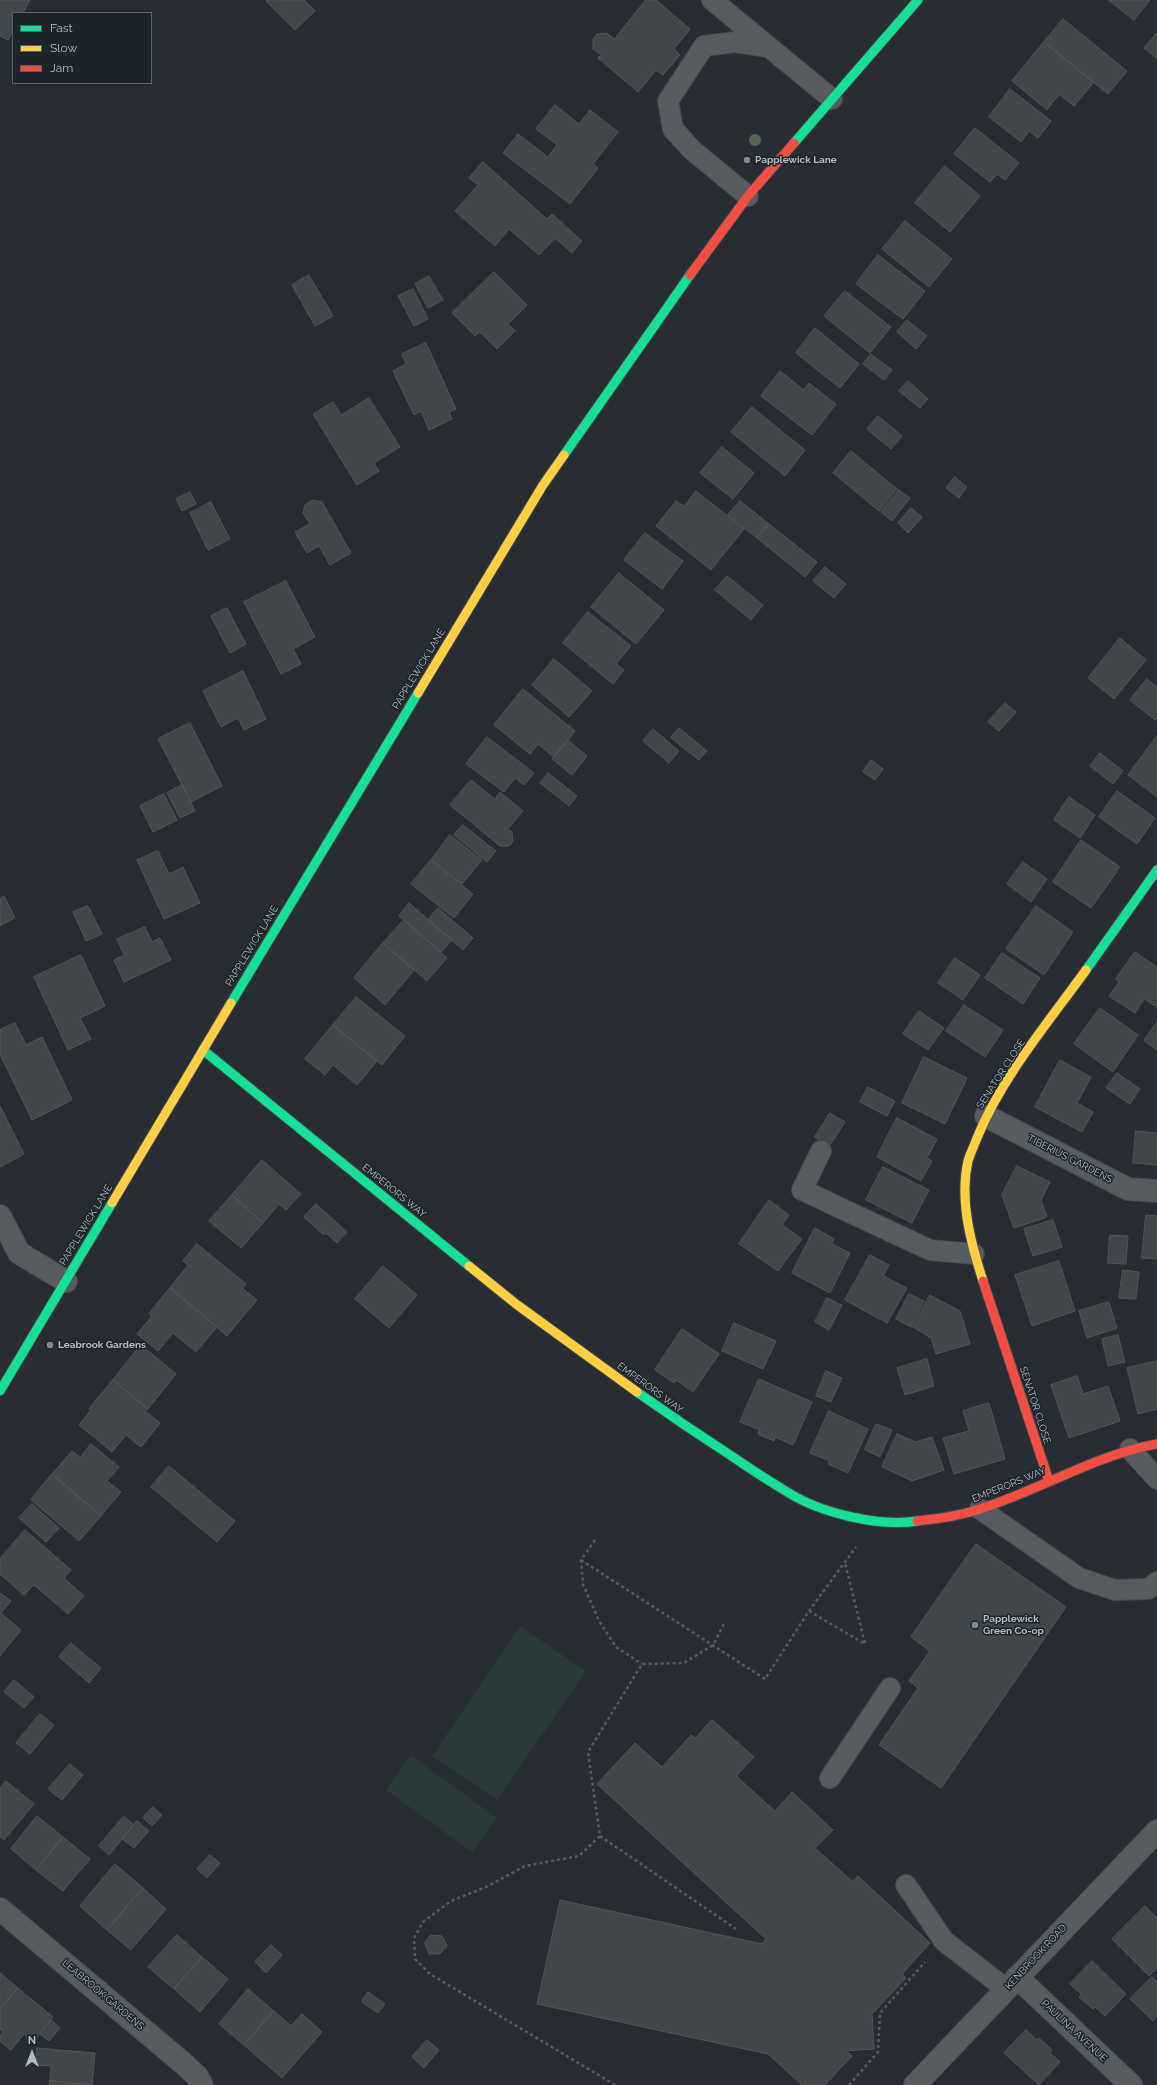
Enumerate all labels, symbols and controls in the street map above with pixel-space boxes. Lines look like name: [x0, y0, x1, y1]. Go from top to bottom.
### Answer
legend: [12, 12, 152, 84]
text: Fast: [50, 21, 73, 35]
text: Slow: [50, 41, 77, 55]
text: Jam: [50, 61, 73, 75]
place label: Papplewick Lane: [755, 154, 837, 166]
marker: Papplewick Lane: [742, 155, 752, 165]
street label: PAPPLEWICK LANE: [390, 626, 448, 712]
street label: PAPPLEWICK LANE: [223, 903, 281, 989]
street label: SENATOR CLOSE: [974, 1037, 1028, 1111]
street label: TIBERIUS GARDENS: [1025, 1132, 1115, 1186]
street label: EMPERORS WAY: [360, 1162, 428, 1220]
street label: PAPPLEWICK LANE: [57, 1182, 115, 1268]
place label: Leabrook Gardens: [58, 1339, 146, 1351]
marker: Leabrook Gardens: [45, 1340, 55, 1350]
street label: EMPERORS WAY: [615, 1360, 685, 1416]
street label: SENATOR CLOSE: [1017, 1365, 1053, 1445]
street label: EMPERORS WAY: [970, 1465, 1048, 1505]
place label: Papplewick Green Co-op: [983, 1613, 1044, 1636]
marker: Papplewick Green Co-op: [970, 1620, 980, 1630]
street label: KENBROOK ROAD: [1003, 1922, 1069, 1992]
street label: LEABROOK GARDENS: [60, 1957, 146, 2033]
street label: PAULINA AVENUE: [1039, 1997, 1109, 2065]
north arrow: [12, 2033, 52, 2073]
text: N: [28, 2034, 36, 2047]

